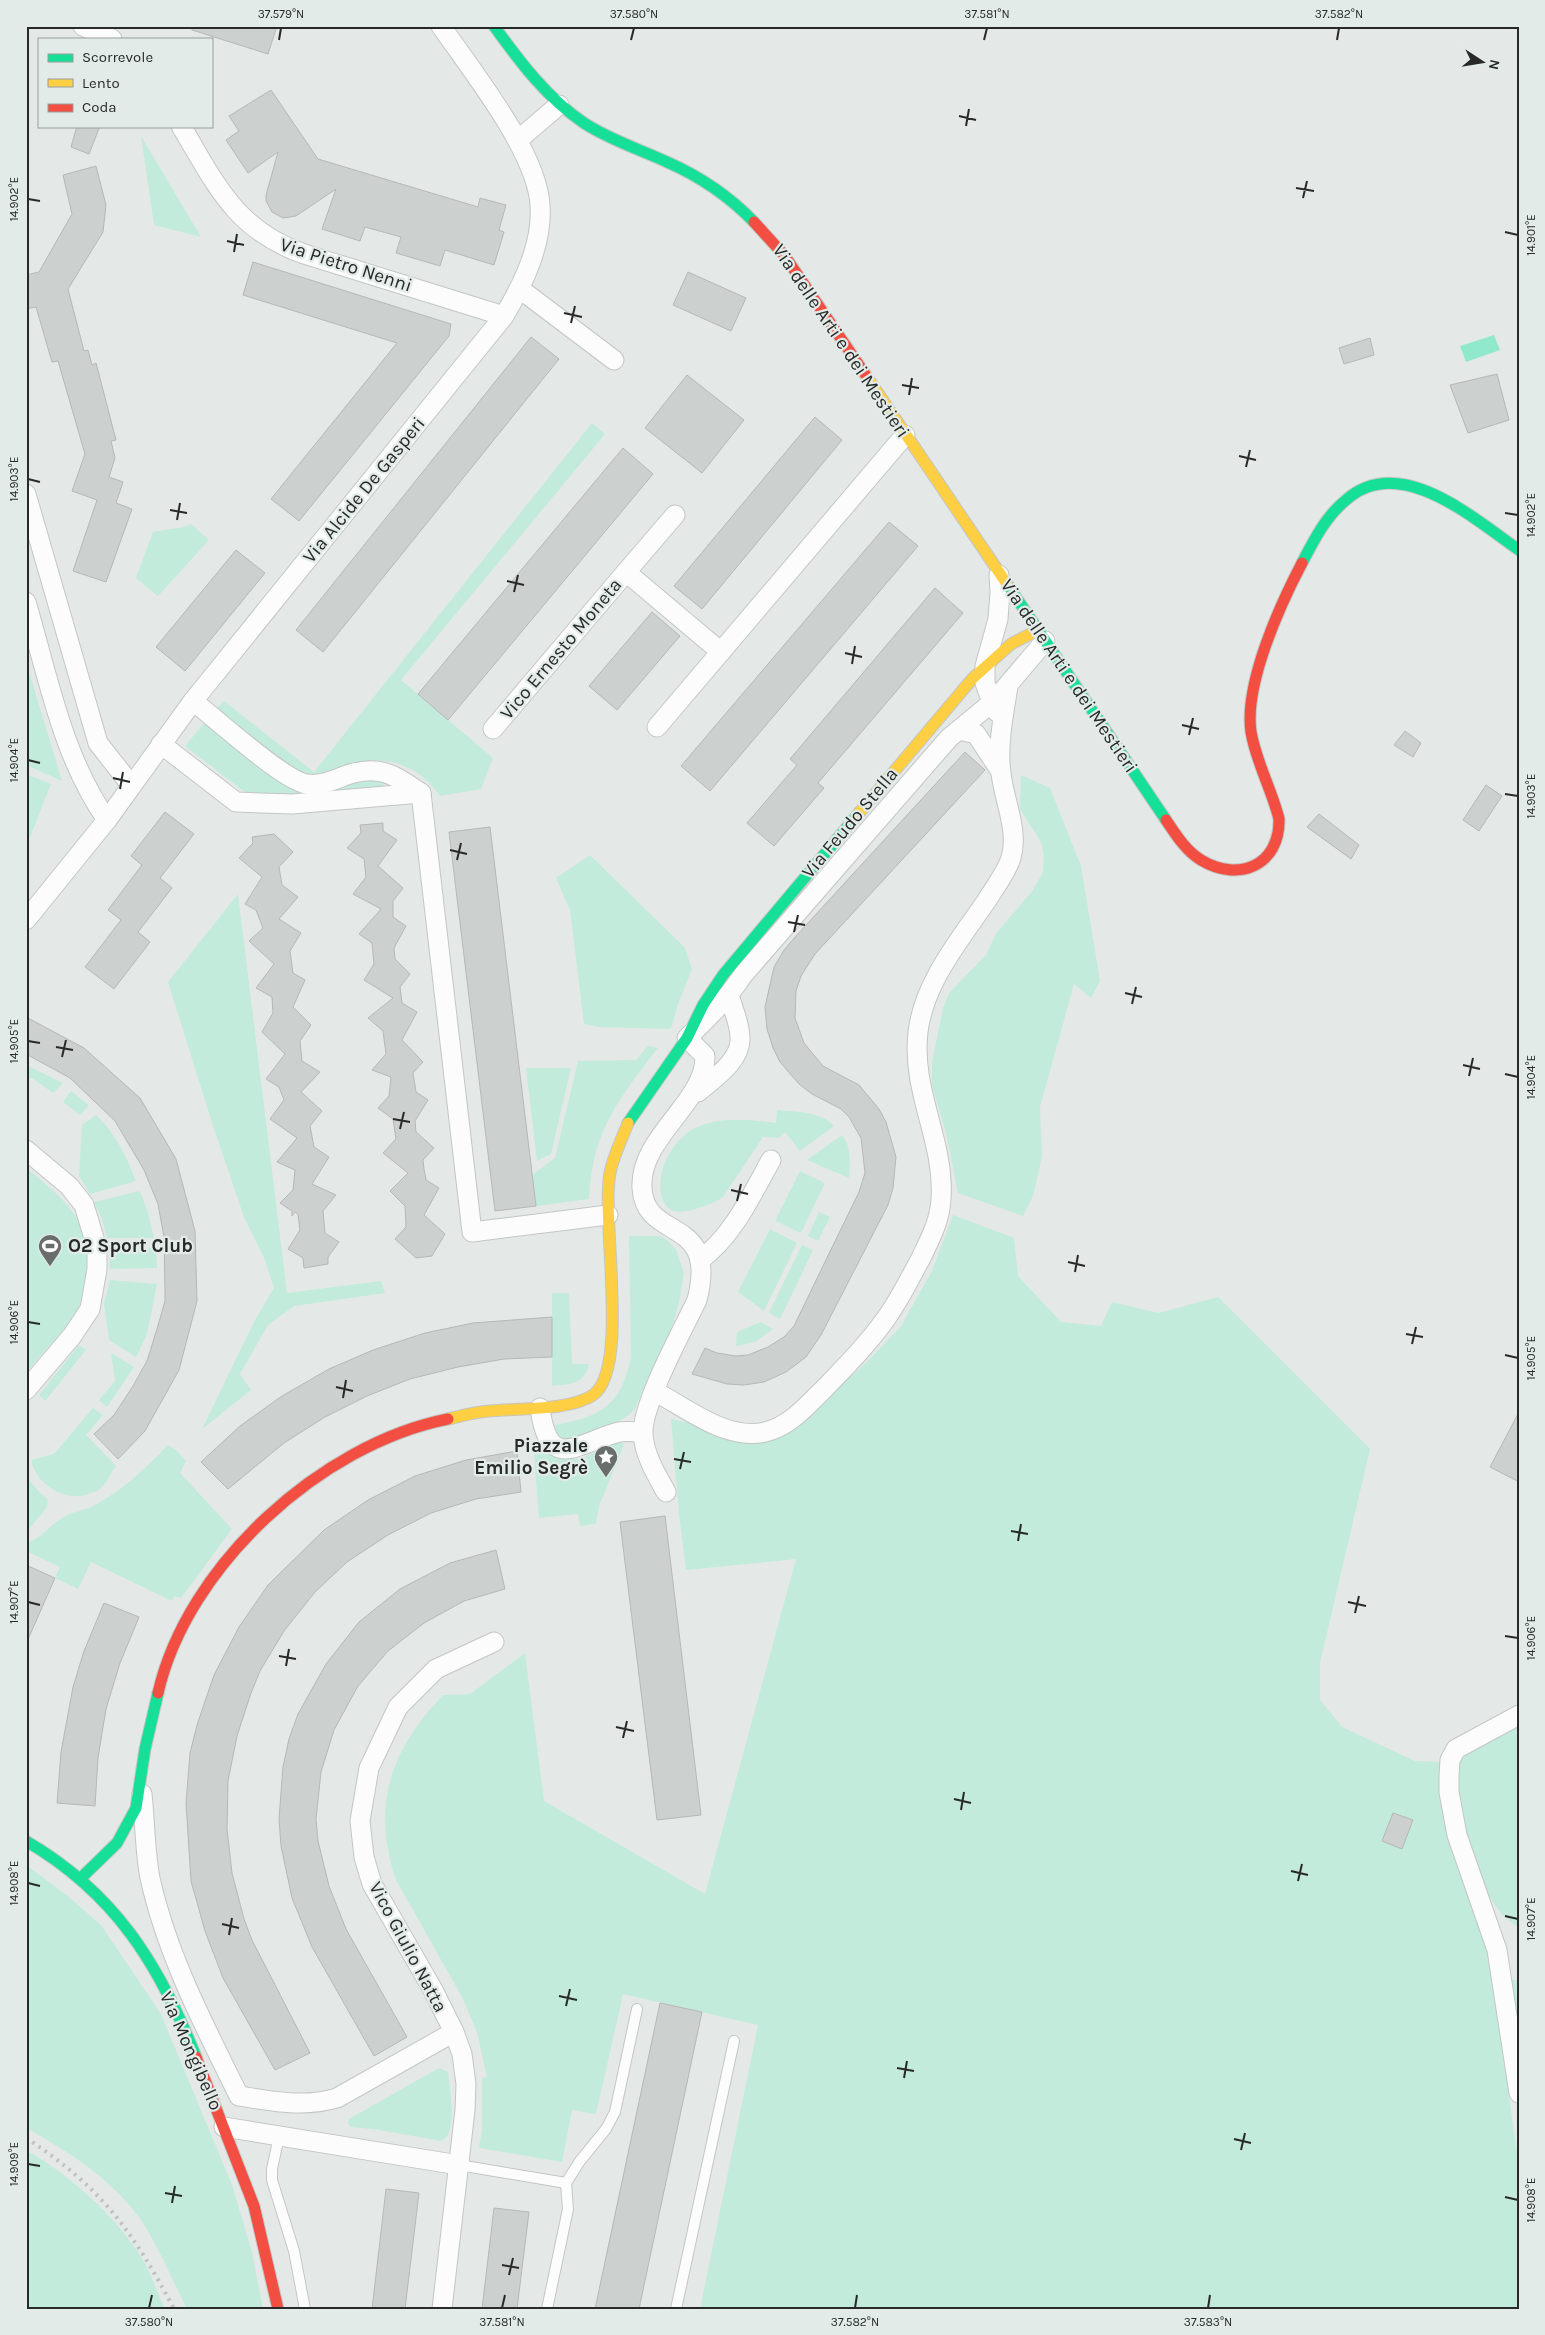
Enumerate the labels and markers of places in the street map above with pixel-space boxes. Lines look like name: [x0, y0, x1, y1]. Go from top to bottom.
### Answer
sports icon: O2 Sport Club: [37, 1233, 63, 1267]
place label: O2 Sport Club: [68, 1235, 193, 1257]
place label: Piazzale Emilio Segrè: [474, 1435, 588, 1479]
place icon: Piazzale Emilio Segrè: [593, 1444, 619, 1478]

